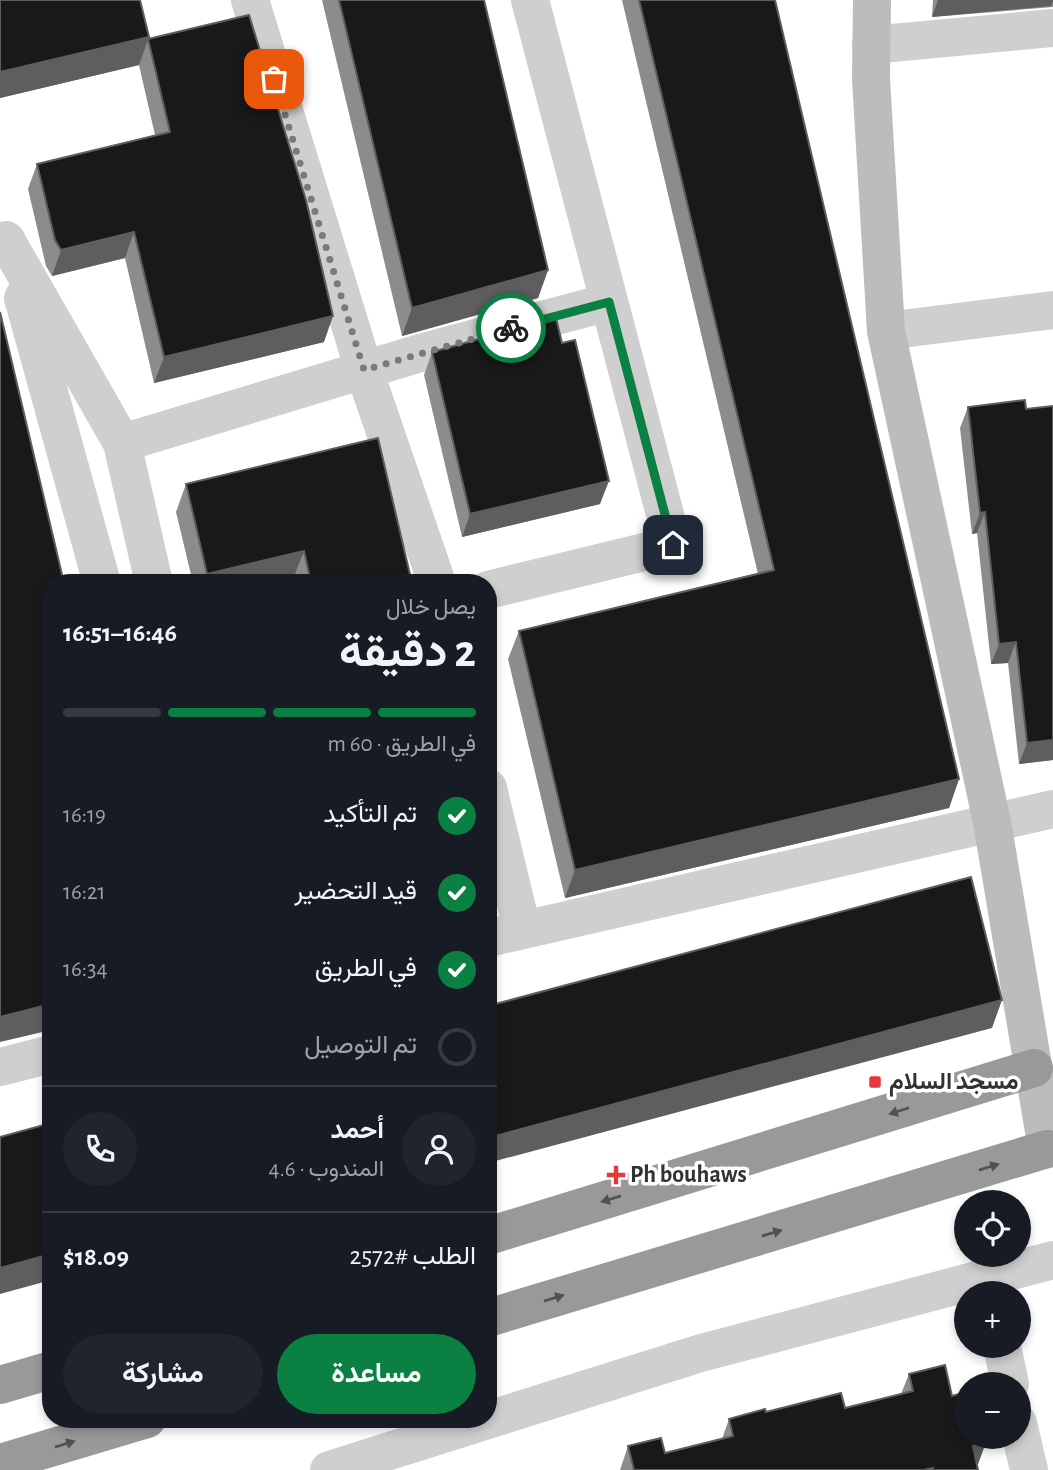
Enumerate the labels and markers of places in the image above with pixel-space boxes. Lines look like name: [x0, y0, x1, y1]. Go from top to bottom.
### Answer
pin: [244, 49, 304, 109]
pin: [643, 515, 703, 575]
place label: مسجد السلام: [889, 1070, 1018, 1097]
marker: مسجد السلام: [867, 1074, 883, 1090]
place label: Ph bouhaws: [630, 1163, 747, 1187]
marker: Ph bouhaws: [608, 1167, 624, 1183]

